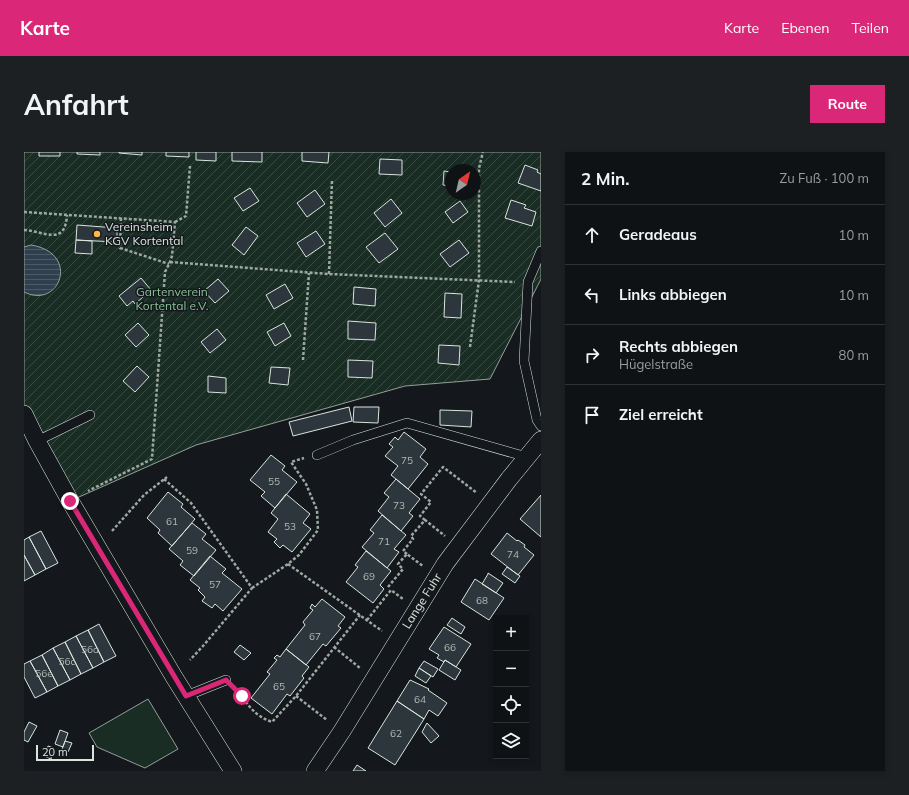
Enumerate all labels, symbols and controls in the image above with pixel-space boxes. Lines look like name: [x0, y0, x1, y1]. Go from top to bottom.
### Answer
text: Karte: [20, 16, 70, 40]
text: Karte: [724, 19, 759, 37]
text: Ebenen: [781, 19, 830, 37]
text: Teilen: [852, 19, 889, 37]
button: Route: [810, 85, 885, 123]
text: Anfahrt: [24, 87, 129, 122]
north arrow: [445, 164, 481, 200]
text: 2 Min.: [581, 168, 630, 189]
text: Zu Fuß · 100 m: [780, 170, 869, 186]
place label: Vereinsheim KGV Kortental: [105, 219, 183, 248]
icon: ahead: [581, 224, 603, 246]
text: Geradeaus: [619, 225, 697, 244]
text: 10 m: [839, 227, 869, 243]
marker: Vereinsheim KGV Kortental: [92, 229, 102, 239]
park label: Gartenverein Kortental e.V.: [135, 284, 209, 313]
icon: left: [581, 284, 603, 306]
text: Links abbiegen: [619, 285, 727, 304]
text: 10 m: [839, 287, 869, 303]
text: Rechts abbiegen: [619, 337, 738, 356]
icon: right: [581, 344, 603, 366]
text: 80 m: [839, 347, 869, 363]
text: Hügelstraße: [619, 356, 693, 372]
icon: arrive: [581, 404, 603, 426]
text: Ziel erreicht: [619, 405, 703, 424]
house number: 75: [401, 454, 413, 467]
house number: 55: [268, 475, 280, 488]
route end: [61, 492, 79, 510]
house number: 73: [393, 499, 405, 512]
house number: 61: [166, 515, 178, 528]
house number: 53: [284, 520, 296, 533]
house number: 71: [378, 535, 390, 548]
house number: 59: [186, 544, 198, 557]
house number: 74: [507, 548, 519, 561]
house number: 69: [363, 570, 375, 583]
street label: Lange Fuhr: [399, 570, 445, 631]
house number: 57: [209, 578, 221, 591]
house number: 68: [476, 594, 488, 607]
map controls: [493, 615, 529, 759]
button: +: [493, 615, 529, 651]
house number: 67: [309, 630, 321, 643]
house number: 66: [444, 641, 456, 654]
house number: 56a: [81, 643, 99, 656]
button: −: [493, 651, 529, 687]
house number: 56c: [59, 655, 76, 668]
house number: 56e: [35, 667, 53, 680]
house number: 65: [273, 680, 285, 693]
route start: [233, 687, 251, 705]
button: locate: [493, 687, 529, 723]
house number: 64: [414, 693, 426, 706]
button: layers: [493, 723, 529, 759]
house number: 62: [390, 727, 402, 740]
scale bar: [36, 743, 94, 762]
text: 20 m: [42, 745, 68, 759]

